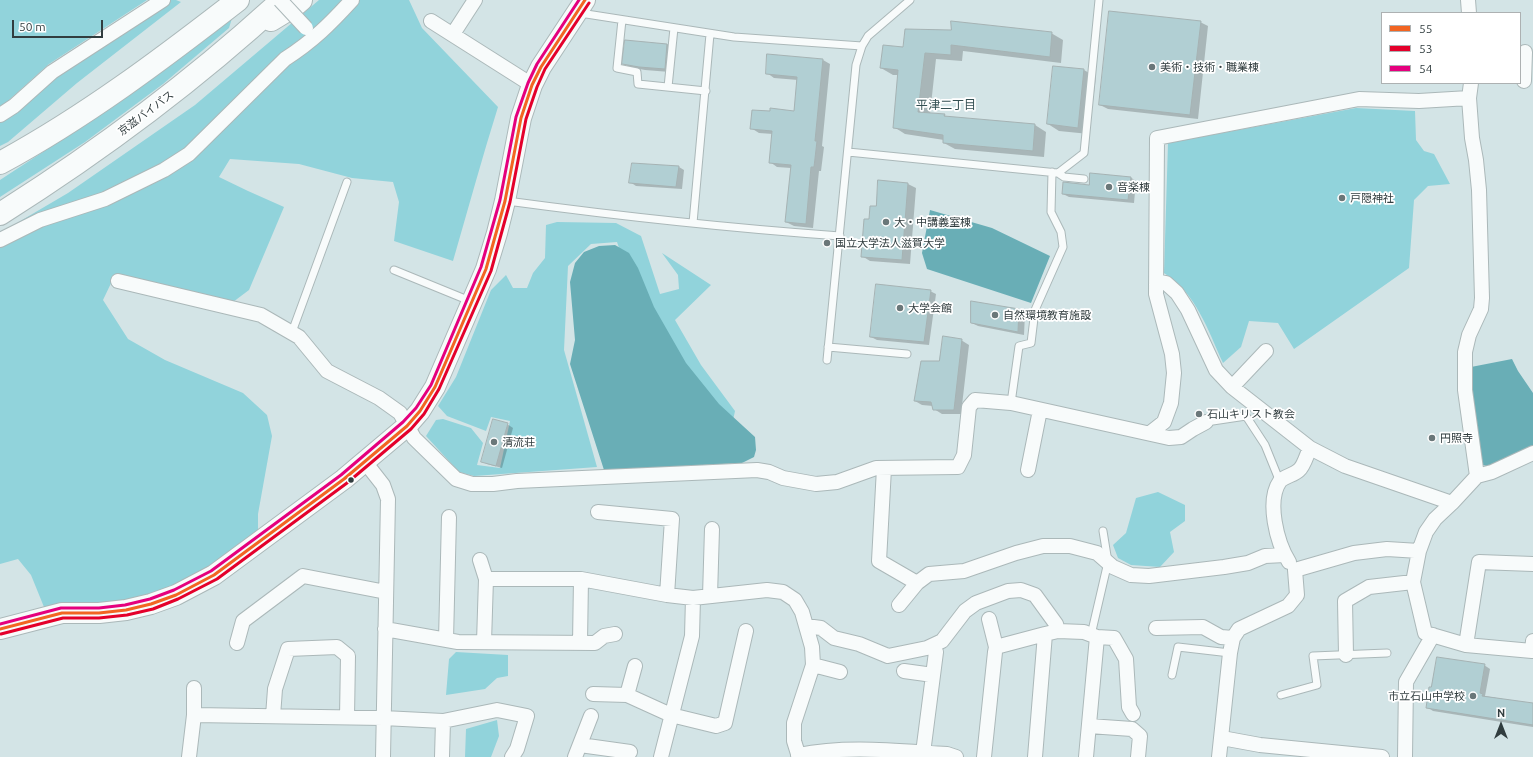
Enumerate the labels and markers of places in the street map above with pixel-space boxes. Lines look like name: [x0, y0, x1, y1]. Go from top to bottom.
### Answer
place label: 美術・技術・職業棟: [1160, 60, 1259, 74]
marker: 美術・技術・職業棟: [1147, 62, 1157, 72]
place label: 音楽棟: [1117, 180, 1150, 194]
marker: 音楽棟: [1104, 182, 1114, 192]
place label: 戸隠神社: [1350, 191, 1394, 205]
marker: 戸隠神社: [1337, 193, 1347, 203]
place label: 大・中講義室棟: [894, 215, 971, 229]
marker: 大・中講義室棟: [881, 217, 891, 227]
place label: 国立大学法人滋賀大学: [835, 236, 945, 250]
marker: 国立大学法人滋賀大学: [822, 238, 832, 248]
place label: 大学会館: [908, 301, 952, 315]
marker: 大学会館: [895, 303, 905, 313]
place label: 自然環境教育施設: [1003, 308, 1091, 322]
marker: 自然環境教育施設: [990, 310, 1000, 320]
place label: 石山キリスト教会: [1207, 407, 1295, 421]
marker: 石山キリスト教会: [1194, 409, 1204, 419]
place label: 円照寺: [1440, 431, 1473, 445]
marker: 円照寺: [1427, 433, 1437, 443]
place label: 清流荘: [502, 435, 535, 449]
marker: 清流荘: [489, 437, 499, 447]
unlabelled marker: [346, 475, 356, 485]
place label: 市立石山中学校: [1388, 689, 1465, 703]
marker: 市立石山中学校: [1468, 691, 1478, 701]

